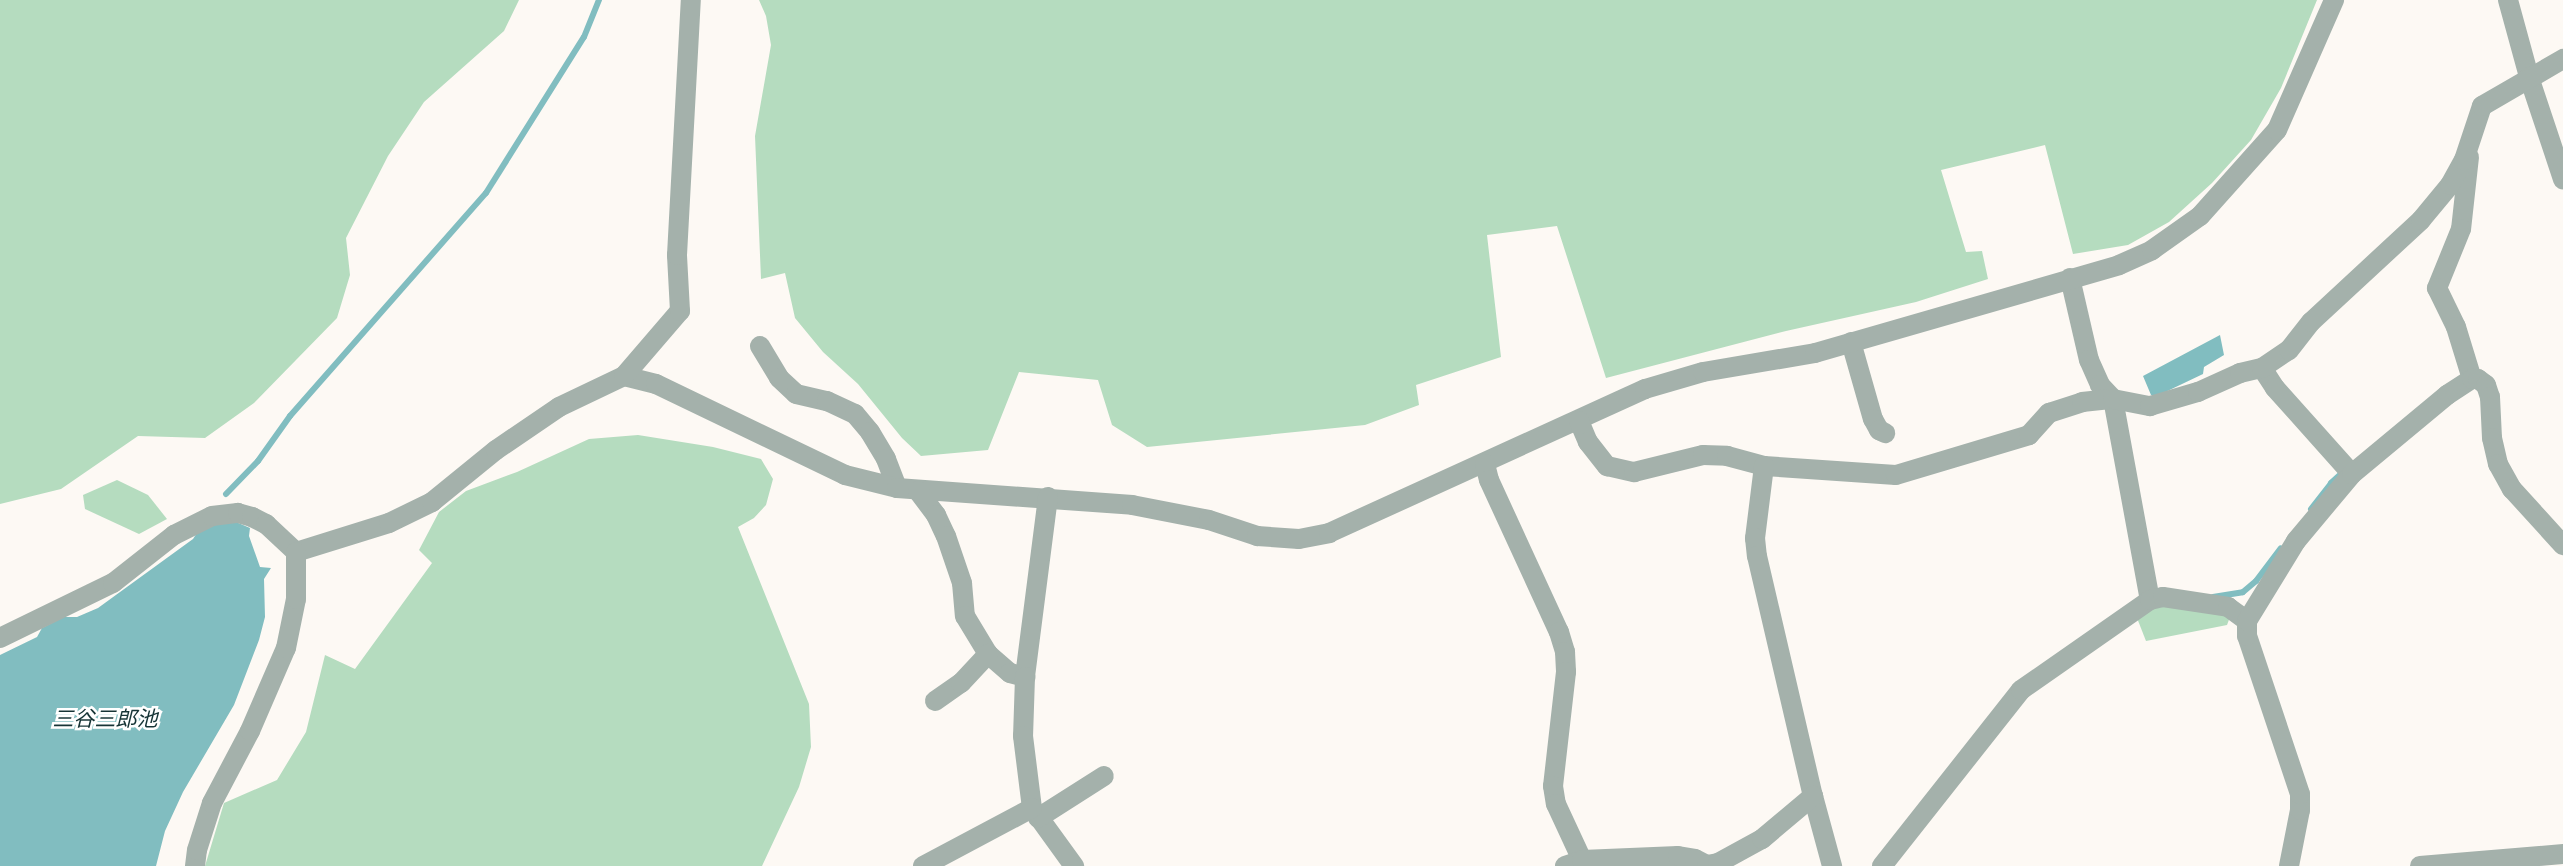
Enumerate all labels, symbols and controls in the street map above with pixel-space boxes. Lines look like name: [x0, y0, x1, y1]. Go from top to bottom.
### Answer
water label: 三谷三郎池: [53, 706, 157, 732]

